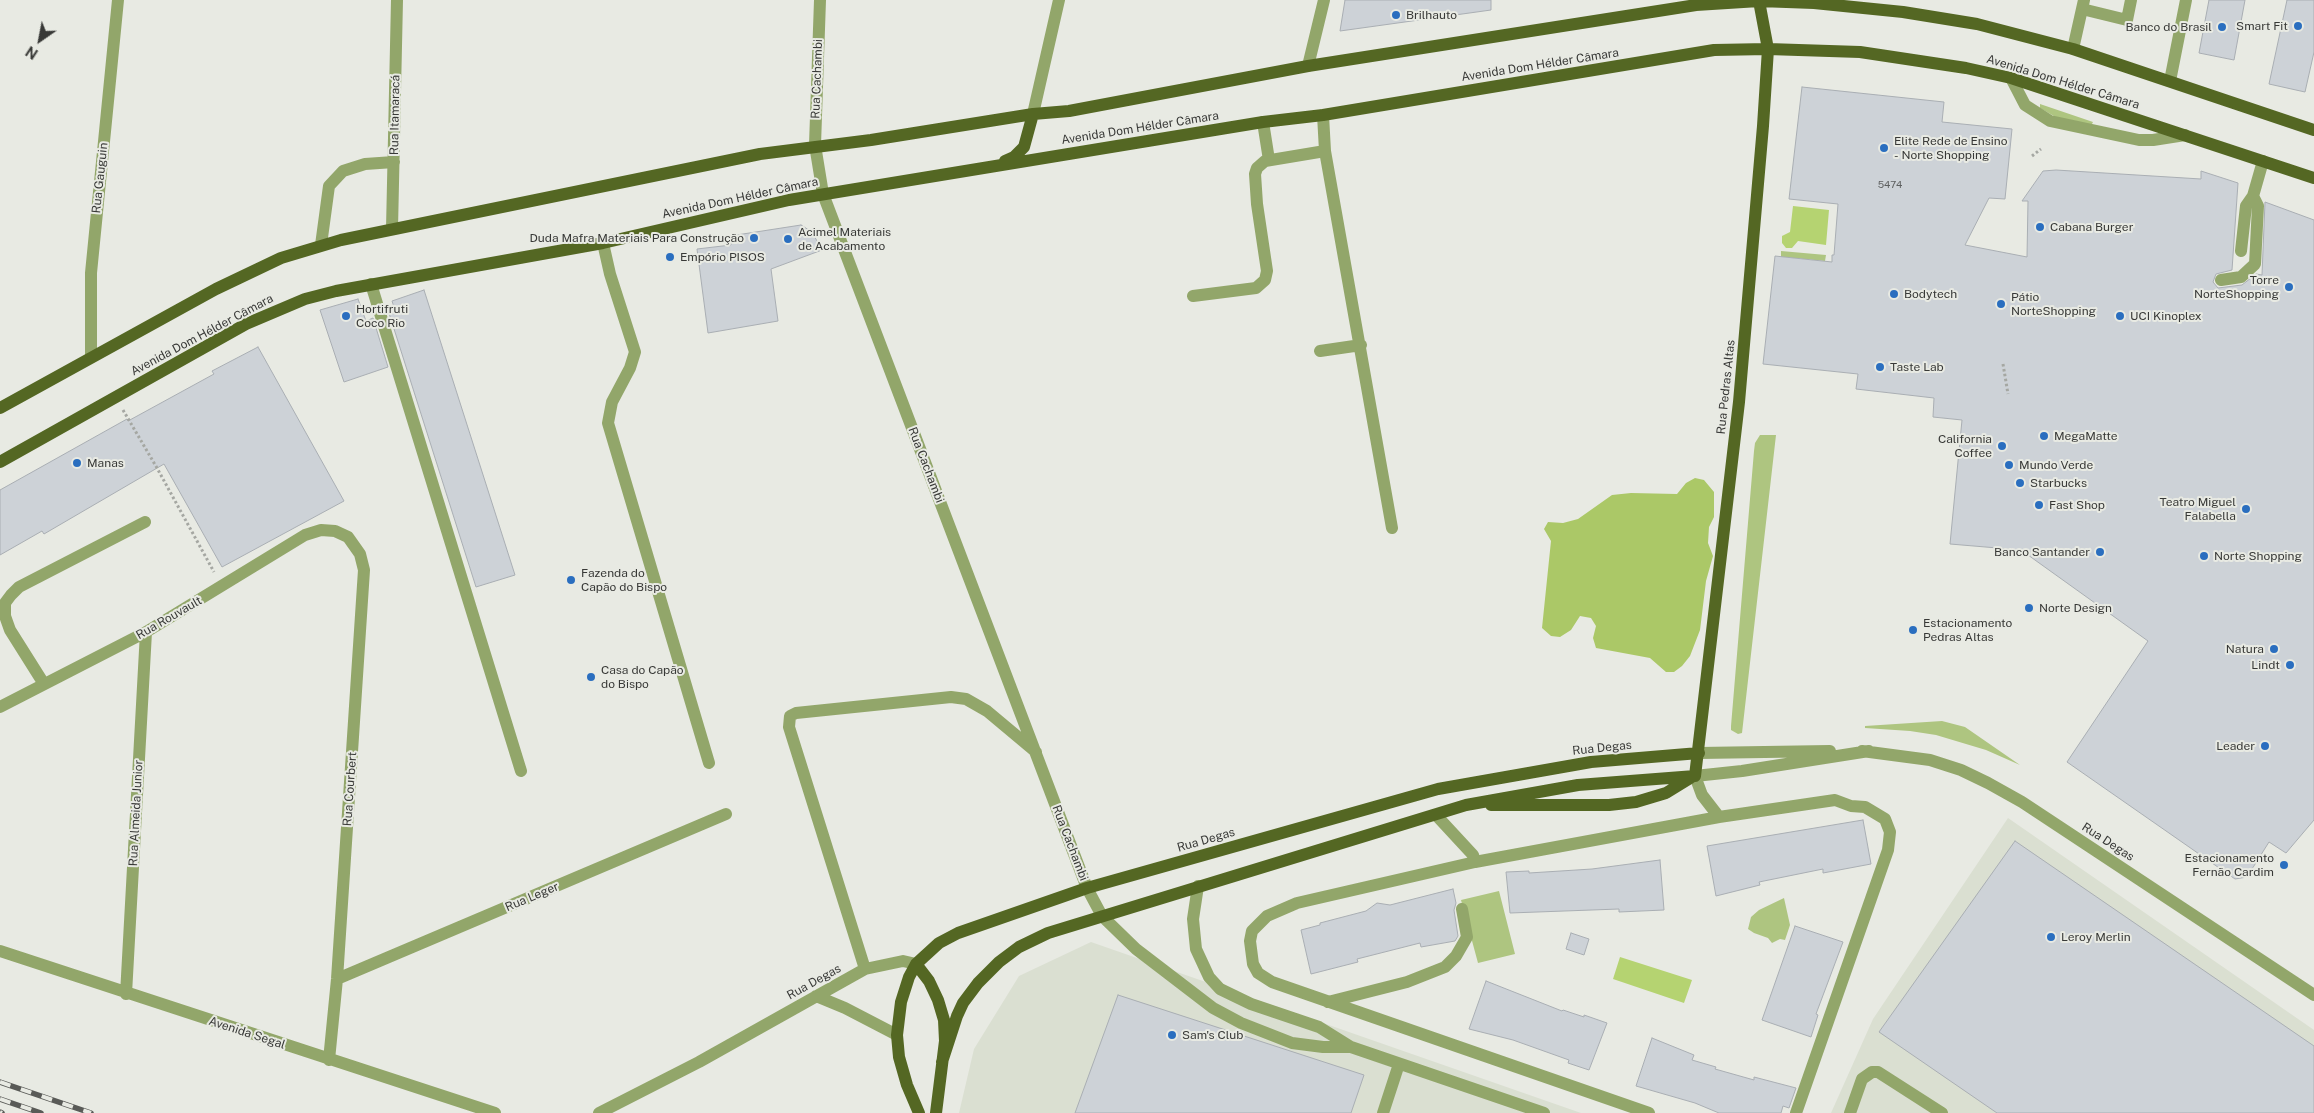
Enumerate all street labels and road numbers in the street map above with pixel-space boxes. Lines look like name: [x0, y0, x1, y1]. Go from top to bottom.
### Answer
street label: Rua Cachambi: [808, 39, 826, 119]
street label: Avenida Dom Hélder Câmara: [1460, 45, 1620, 85]
street label: Avenida Dom Hélder Câmara: [1985, 52, 2141, 112]
street label: Rua Itamaracá: [387, 75, 403, 155]
street label: Avenida Dom Hélder Câmara: [1060, 108, 1220, 148]
street label: Rua Gauguin: [89, 142, 111, 214]
street label: Avenida Dom Hélder Câmara: [661, 174, 819, 222]
street label: Avenida Dom Hélder Câmara: [128, 291, 276, 379]
street label: Rua Pedras Altas: [1714, 339, 1738, 435]
street label: Rua Cachambi: [905, 425, 947, 505]
street label: Rua Rouvault: [134, 593, 204, 643]
street label: Rua Degas: [1572, 738, 1632, 758]
street label: Rua Courbert: [340, 751, 360, 827]
street label: Rua Almeida Junior: [126, 759, 146, 867]
street label: Rua Cachambi: [1049, 803, 1091, 883]
street label: Rua Degas: [2079, 820, 2137, 864]
street label: Rua Degas: [1175, 825, 1237, 855]
street label: Rua Leger: [503, 879, 561, 915]
street label: Rua Degas: [784, 961, 844, 1003]
street label: Avenida Segal: [207, 1014, 287, 1052]

